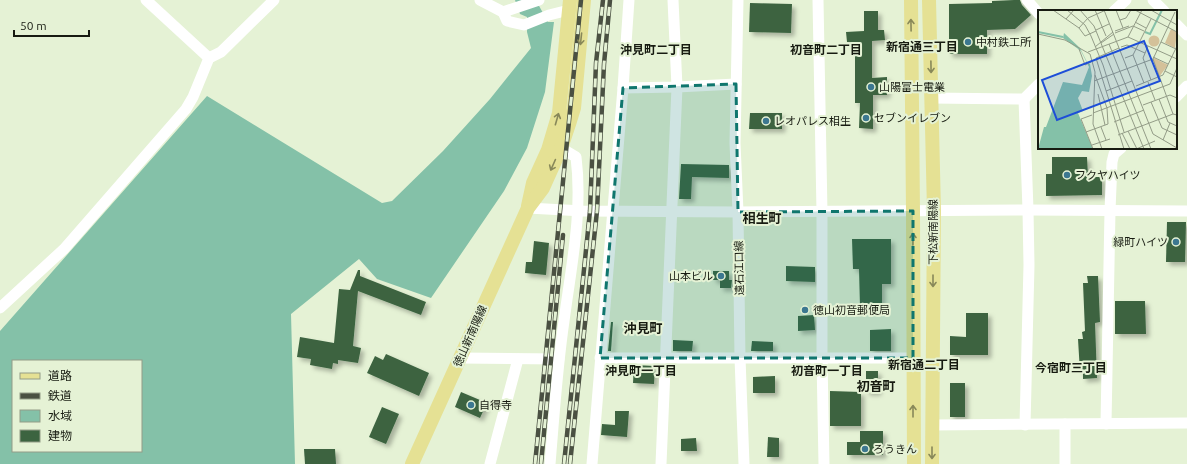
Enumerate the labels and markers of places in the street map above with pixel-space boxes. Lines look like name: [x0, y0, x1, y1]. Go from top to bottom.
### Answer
place label: 中村鉄工所: [976, 36, 1032, 48]
marker: 中村鉄工所: [963, 37, 973, 47]
place label: 山陽富士電業: [879, 81, 945, 93]
marker: 山陽富士電業: [866, 82, 876, 92]
place label: セブンイレブン: [874, 112, 951, 124]
marker: セブンイレブン: [861, 113, 871, 123]
place label: レオパレス相生: [774, 115, 851, 127]
marker: レオパレス相生: [761, 116, 771, 126]
place label: フクヤハイツ: [1075, 169, 1141, 181]
marker: フクヤハイツ: [1062, 170, 1072, 180]
place label: 緑町ハイツ: [1113, 236, 1168, 248]
marker: 緑町ハイツ: [1171, 237, 1181, 247]
place label: 山本ビル: [669, 270, 713, 282]
marker: 山本ビル: [716, 271, 726, 281]
place label: 徳山初音郵便局: [813, 304, 890, 316]
marker: 徳山初音郵便局: [800, 305, 810, 315]
place label: 自得寺: [479, 399, 512, 411]
marker: 自得寺: [466, 400, 476, 410]
place label: ろうきん: [873, 443, 917, 455]
marker: ろうきん: [860, 444, 870, 454]

